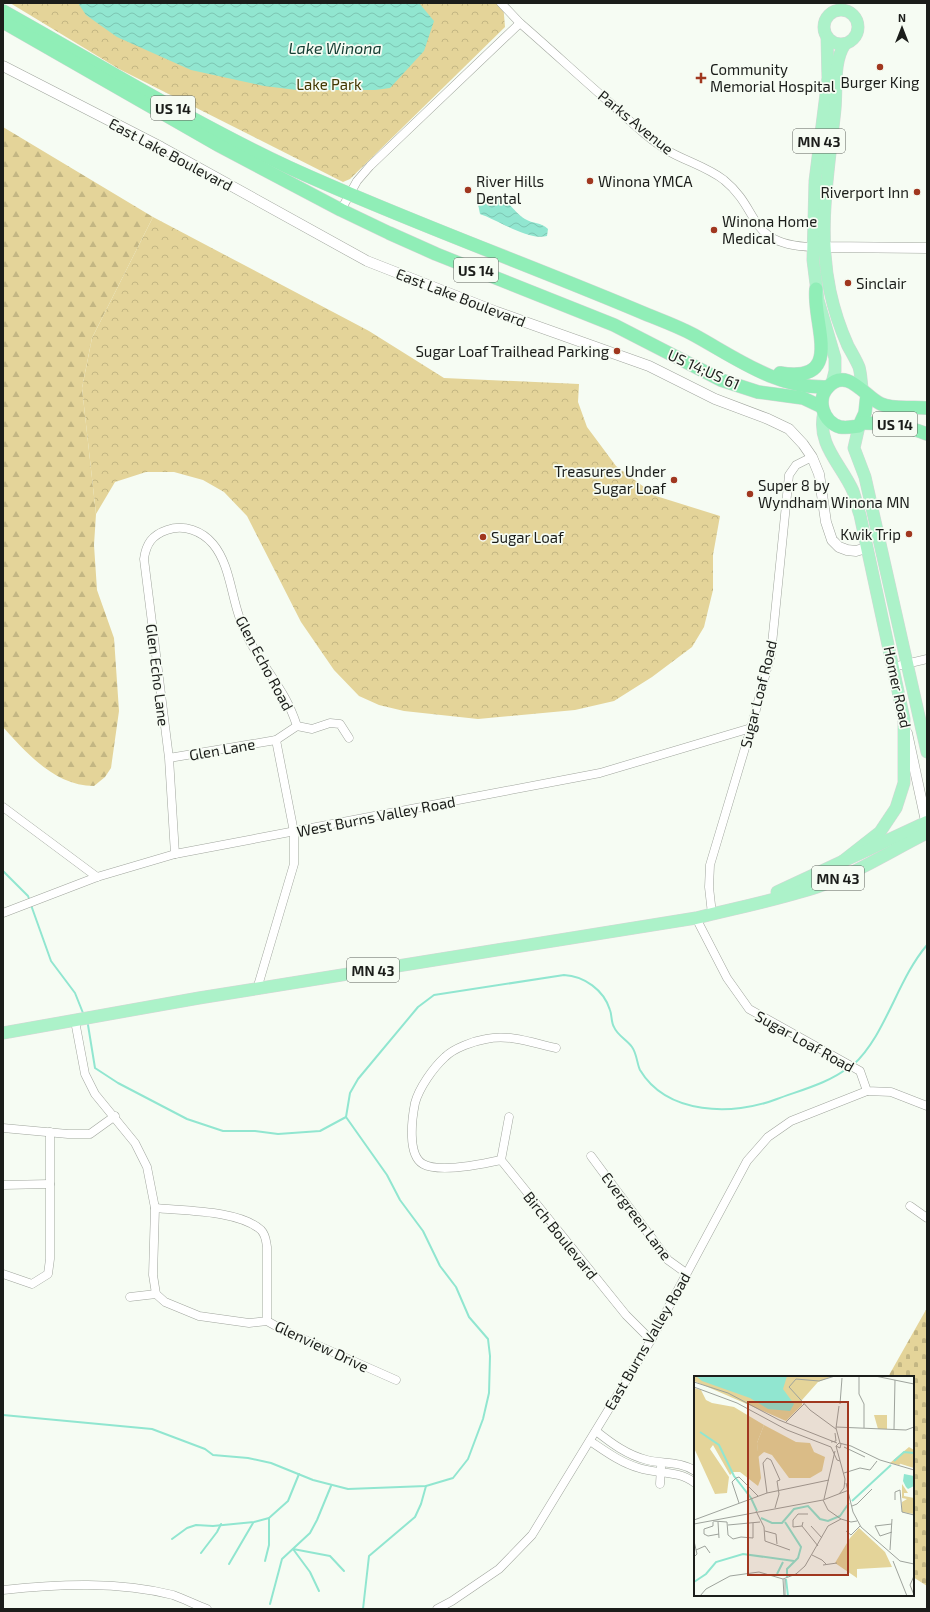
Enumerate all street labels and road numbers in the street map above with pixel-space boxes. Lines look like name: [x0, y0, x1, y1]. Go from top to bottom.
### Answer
street label: Parks Avenue: [595, 86, 677, 158]
road number: US 14: [151, 96, 195, 120]
street label: East Lake Boulevard: [106, 114, 236, 194]
road number: MN 43: [793, 129, 845, 153]
road number: US 14: [454, 258, 498, 282]
street label: East Lake Boulevard: [394, 264, 528, 330]
street label: US 14;US 61: [665, 345, 743, 393]
road number: US 14: [873, 412, 917, 436]
street label: Glen Echo Road: [232, 612, 298, 714]
street label: Glen Echo Lane: [143, 623, 173, 727]
street label: Sugar Loaf Road: [736, 638, 780, 750]
street label: Homer Road: [881, 644, 915, 730]
street label: Glen Lane: [188, 734, 256, 764]
street label: West Burns Valley Road: [295, 792, 457, 840]
road number: MN 43: [812, 866, 864, 890]
road number: MN 43: [347, 958, 399, 982]
street label: Sugar Loaf Road: [752, 1006, 858, 1076]
street label: Evergreen Lane: [598, 1169, 676, 1263]
street label: Birch Boulevard: [520, 1188, 602, 1282]
street label: East Burns Valley Road: [600, 1269, 694, 1413]
street label: Glenview Drive: [272, 1316, 372, 1376]

